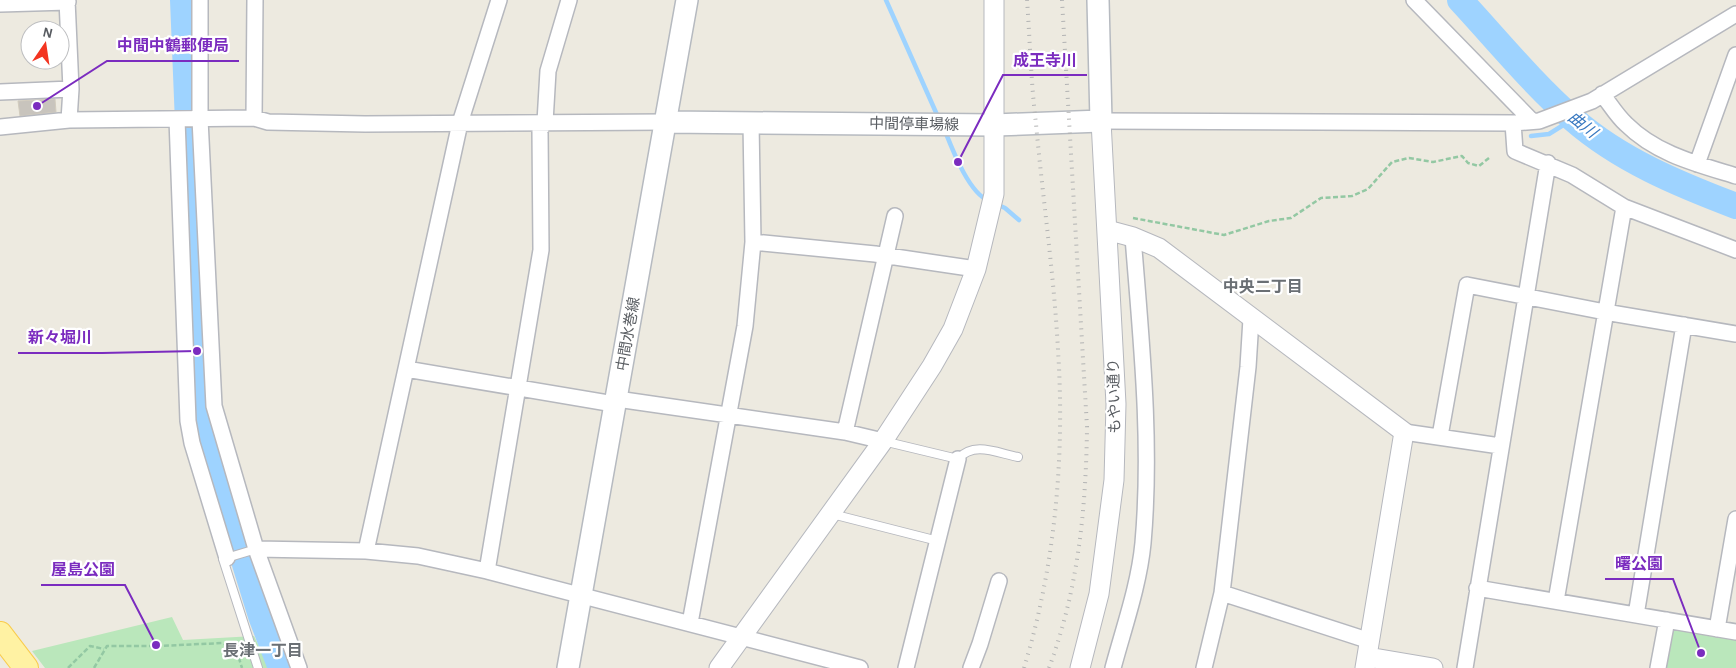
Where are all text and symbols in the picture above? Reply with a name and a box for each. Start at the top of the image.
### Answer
north arrow [20,20,70,70]
text: N [41,25,54,41]
callout: 中間中鶴郵便局 [107,30,239,61]
text: 中間中鶴郵便局 [117,37,229,54]
callout: 成王寺川 [1003,44,1087,75]
text: 成王寺川 [1013,51,1077,69]
water label: 曲川 [1565,108,1602,142]
street label: 中間停車場線 [869,115,959,133]
district label: 中央二丁目 [1223,278,1303,295]
street label: 中間水巻線 [614,296,642,372]
callout: 新々堀川 [18,322,102,353]
text: 新々堀川 [28,329,92,346]
street label: もやい通り [1105,358,1123,434]
callout: 曙公園 [1605,548,1673,579]
callout: 屋島公園 [41,554,125,585]
text: 曙公園 [1615,555,1663,572]
text: 屋島公園 [51,561,115,578]
district label: 長津一丁目 [223,642,303,659]

